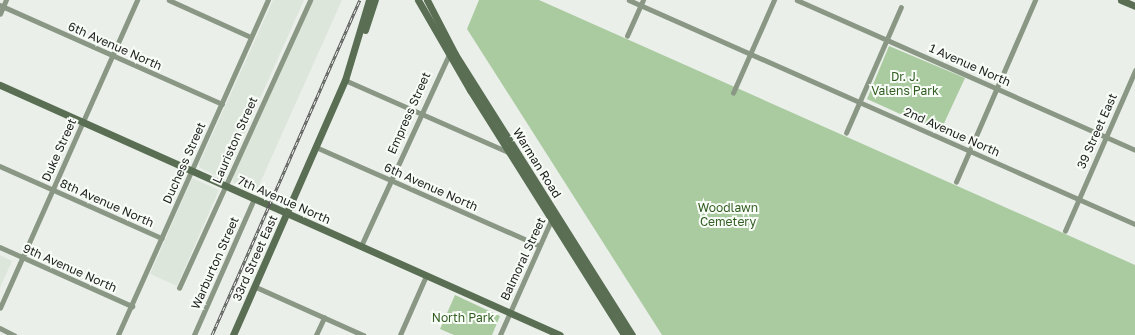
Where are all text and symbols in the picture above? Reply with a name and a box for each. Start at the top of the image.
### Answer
street label: 6th Avenue North [66,19,164,73]
street label: 1 Avenue North [927,41,1013,89]
street label: Empress Street [385,70,433,156]
park label: Dr. J. Valens Park [871,70,939,98]
street label: 39 Street East [1074,91,1120,171]
street label: Lauriston Street [209,95,261,185]
street label: 2nd Avenue North [902,104,1002,160]
street label: Duke Street [39,116,79,184]
street label: Duchess Street [160,120,208,206]
street label: Warman Road [510,125,564,201]
street label: 6th Avenue North [382,160,480,214]
street label: 7th Avenue North [235,173,333,227]
street label: 8th Avenue North [58,176,156,230]
park label: Woodlawn Cemetery [698,201,758,229]
street label: 33rd Street East [230,213,280,303]
street label: Warburton Street [188,214,242,312]
street label: Balmoral Street [497,215,549,303]
street label: 9th Avenue North [21,241,119,295]
park label: North Park [432,311,494,325]

